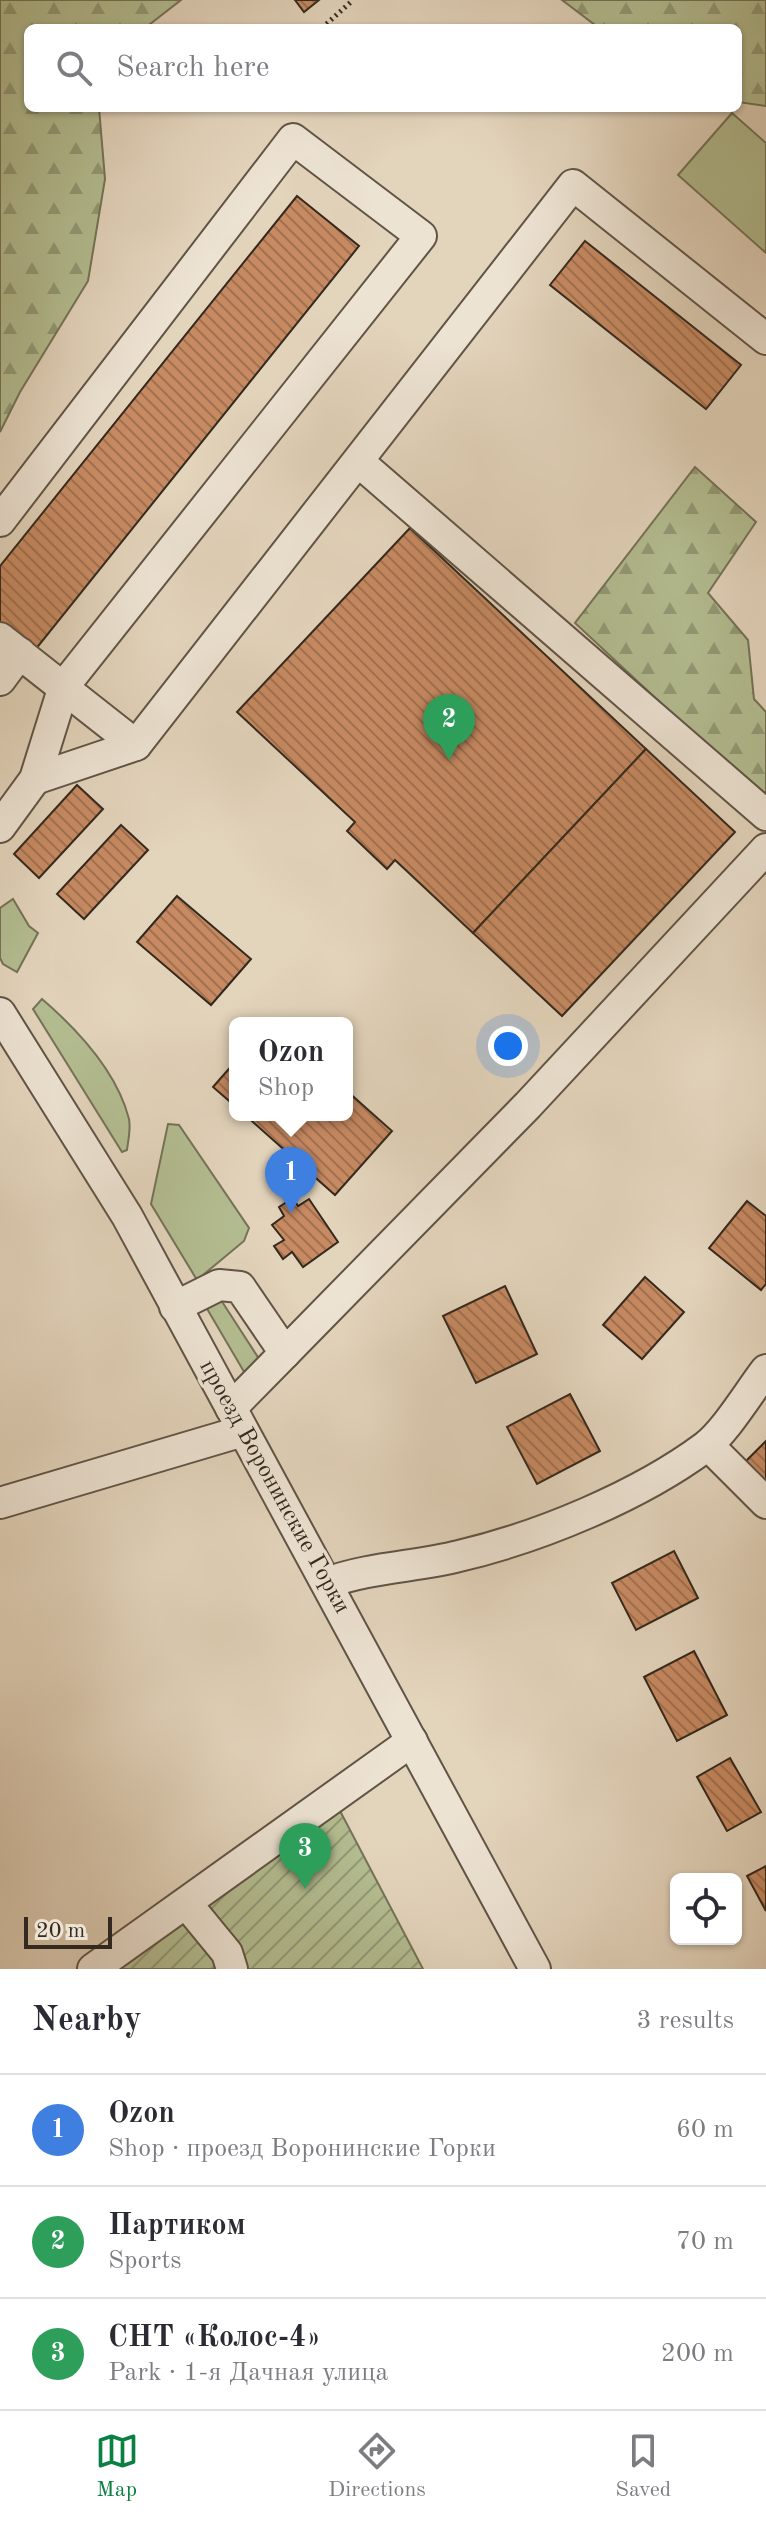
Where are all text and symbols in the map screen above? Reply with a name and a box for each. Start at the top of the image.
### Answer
search box [24,24,742,112]
icon: search [52,46,96,90]
text: Search here [116,53,270,83]
pin: 2 [423,694,475,760]
popup [229,1017,353,1121]
your location [488,1026,528,1066]
text: Ozon [258,1038,324,1068]
text: Shop [258,1075,314,1101]
pin: 1 [265,1147,317,1213]
street label: проезд Воронинские Горки [194,1356,354,1618]
pin: 3 [279,1823,331,1889]
map controls [670,1873,742,1945]
button: locate [670,1873,742,1945]
scale bar [24,1913,112,1949]
text: 20 m [36,1920,85,1942]
text: Nearby [32,2004,142,2038]
text: 3 results [636,2008,734,2034]
text: Ozon [108,2099,175,2129]
text: 1 [50,2117,66,2143]
text: 60 m [676,2117,734,2143]
text: Shop · проезд Воронинские Горки [108,2136,496,2162]
text: Партиком [108,2211,246,2241]
text: 2 [50,2229,66,2255]
text: 70 m [676,2229,734,2255]
text: Sports [108,2248,182,2274]
text: СНТ «Колос-4» [108,2323,321,2353]
text: 3 [50,2341,66,2367]
text: 200 m [661,2341,734,2367]
text: Park · 1-я Дачная улица [108,2360,388,2386]
tab: Map [95,2429,139,2504]
tab: Directions [328,2429,426,2504]
tab: Saved [615,2429,671,2504]

